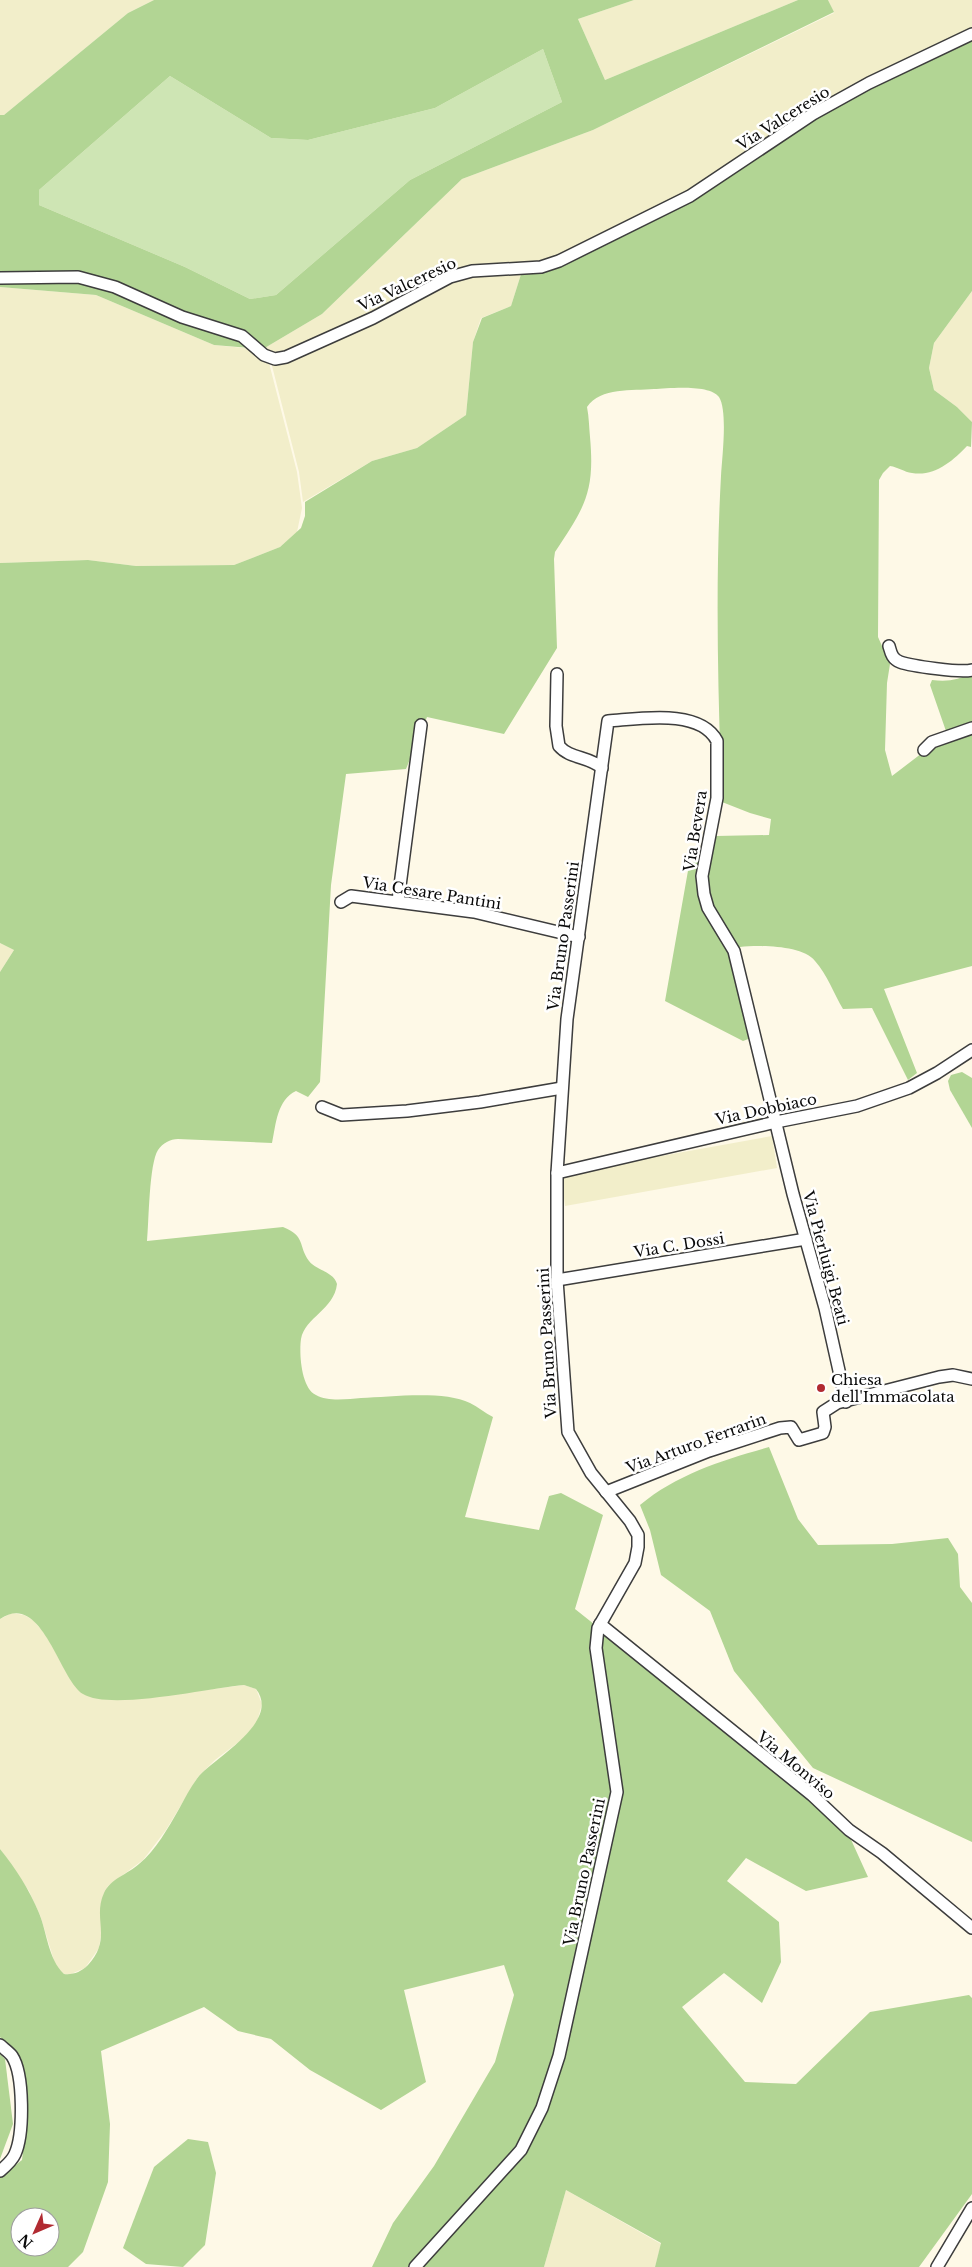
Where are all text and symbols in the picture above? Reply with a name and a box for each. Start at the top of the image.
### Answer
street label: Via Valceresio [732,82,833,155]
street label: Via Valceresio [354,253,459,315]
street label: Via Bevera [679,788,711,874]
street label: Via Bruno Passerini [543,860,583,1013]
street label: Via Cesare Pantini [360,873,503,913]
street label: Via Dobbiaco [713,1089,819,1129]
street label: Via Pierluigi Beati [799,1188,853,1327]
street label: Via C. Dossi [631,1228,726,1262]
street label: Via Bruno Passerini [534,1267,560,1420]
place label: Chiesa dell'Immacolata [831,1370,955,1406]
marker: Chiesa dell'Immacolata [815,1382,827,1394]
street label: Via Arturo Ferrarin [623,1409,769,1477]
street label: Via Monviso [752,1726,839,1803]
street label: Via Bruno Passerini [559,1796,609,1949]
north arrow [10,2207,60,2257]
text: N [15,2230,37,2252]

